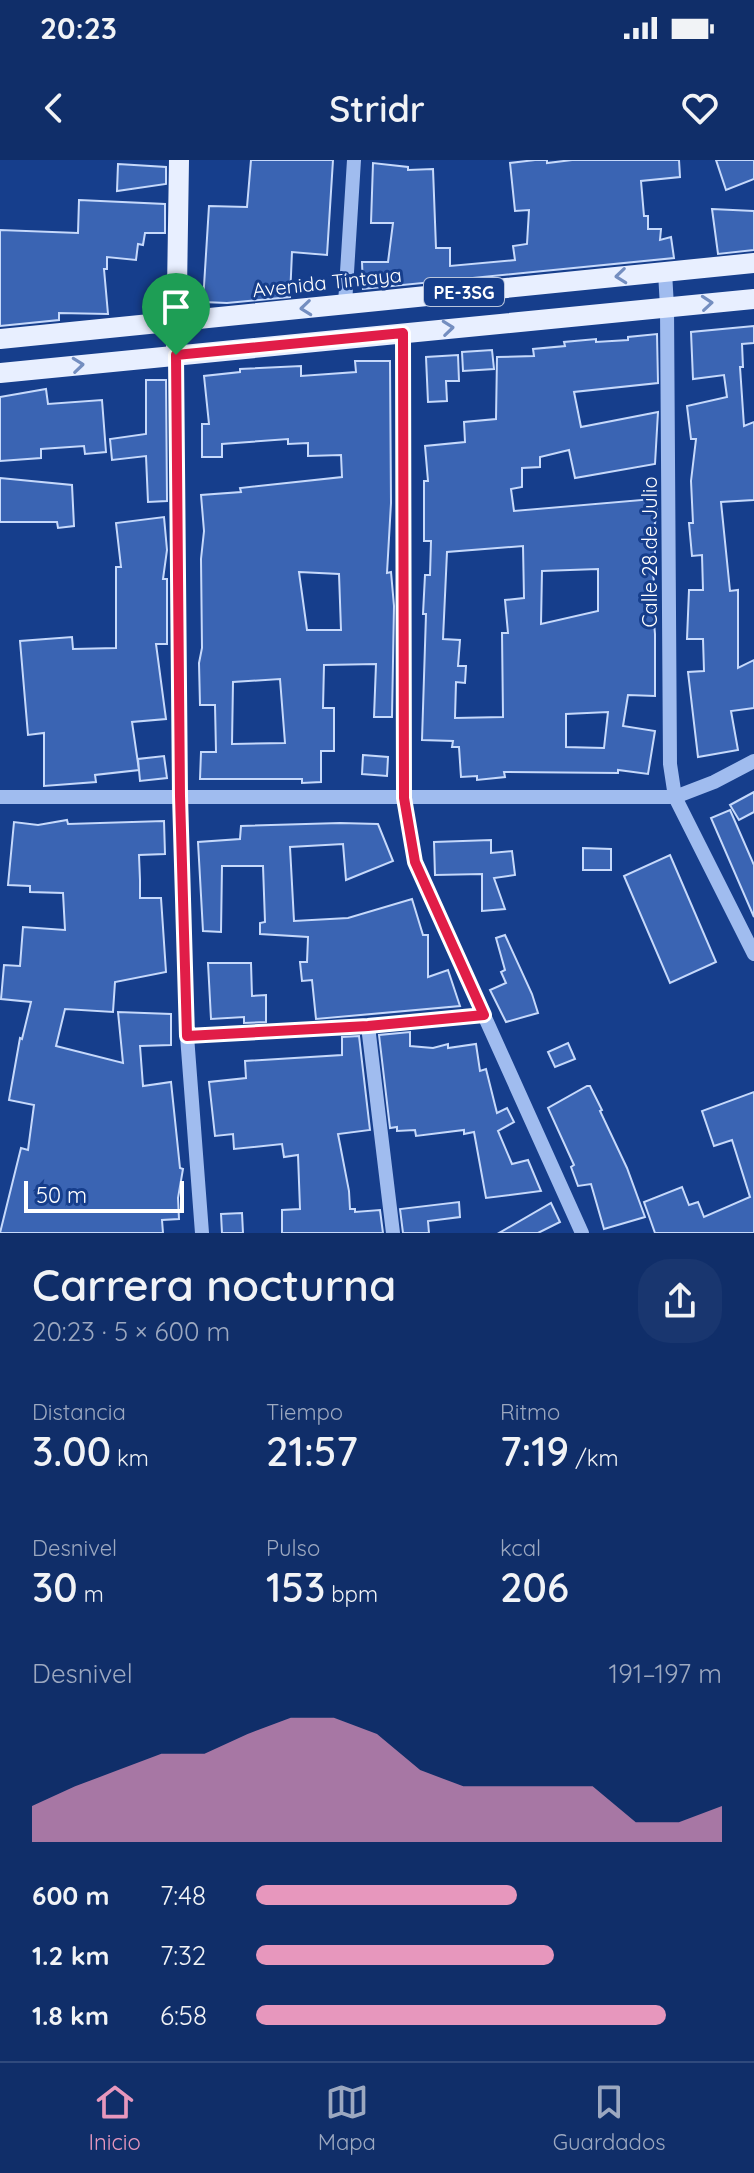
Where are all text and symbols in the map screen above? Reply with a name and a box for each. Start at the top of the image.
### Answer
text: 20:23 [40,9,117,47]
icon: back [32,86,76,130]
text: Stridr [329,86,425,131]
icon: heart [678,86,722,130]
street label: Avenida Tintaya [251,262,403,302]
one-way arrow [614,268,627,285]
pin [142,273,210,355]
road number: PE-3SG [424,278,504,306]
icon: arrive [154,285,198,329]
one-way arrow [701,295,714,312]
one-way arrow [299,299,312,316]
one-way arrow [442,320,455,337]
one-way arrow [72,356,85,373]
street label: Calle 28 de Julio [637,477,662,627]
scale bar [24,1177,184,1213]
text: 50 m [36,1181,87,1209]
text: Carrera nocturna [32,1257,396,1312]
button: share [638,1259,722,1343]
text: 20:23 · 5 × 600 m [32,1315,230,1348]
text: Distancia [32,1398,126,1426]
text: Tiempo [266,1398,343,1426]
text: Ritmo [500,1398,560,1426]
text: 3.00 [32,1426,111,1476]
text: 21:57 [266,1426,358,1476]
text: 7:19 [500,1426,569,1476]
text: km [111,1444,149,1472]
text: /km [569,1444,619,1472]
text: Desnivel [32,1534,117,1562]
text: Pulso [266,1534,320,1562]
text: kcal [500,1534,541,1562]
text: 30 [32,1562,78,1612]
text: 153 [266,1562,325,1612]
text: 206 [500,1562,569,1612]
text: m [78,1580,104,1608]
text: bpm [325,1580,378,1608]
text: Desnivel [32,1657,133,1690]
text: 191–197 m [609,1657,722,1690]
text: 600 m [32,1879,110,1912]
text: 7:48 [160,1879,206,1912]
text: 1.2 km [32,1939,109,1972]
text: 7:32 [160,1939,206,1972]
text: 1.8 km [32,1999,109,2032]
text: 6:58 [160,1999,207,2032]
tab: Inicio [88,2080,141,2156]
tab: Mapa [318,2080,376,2156]
tab: Guardados [553,2080,666,2156]

